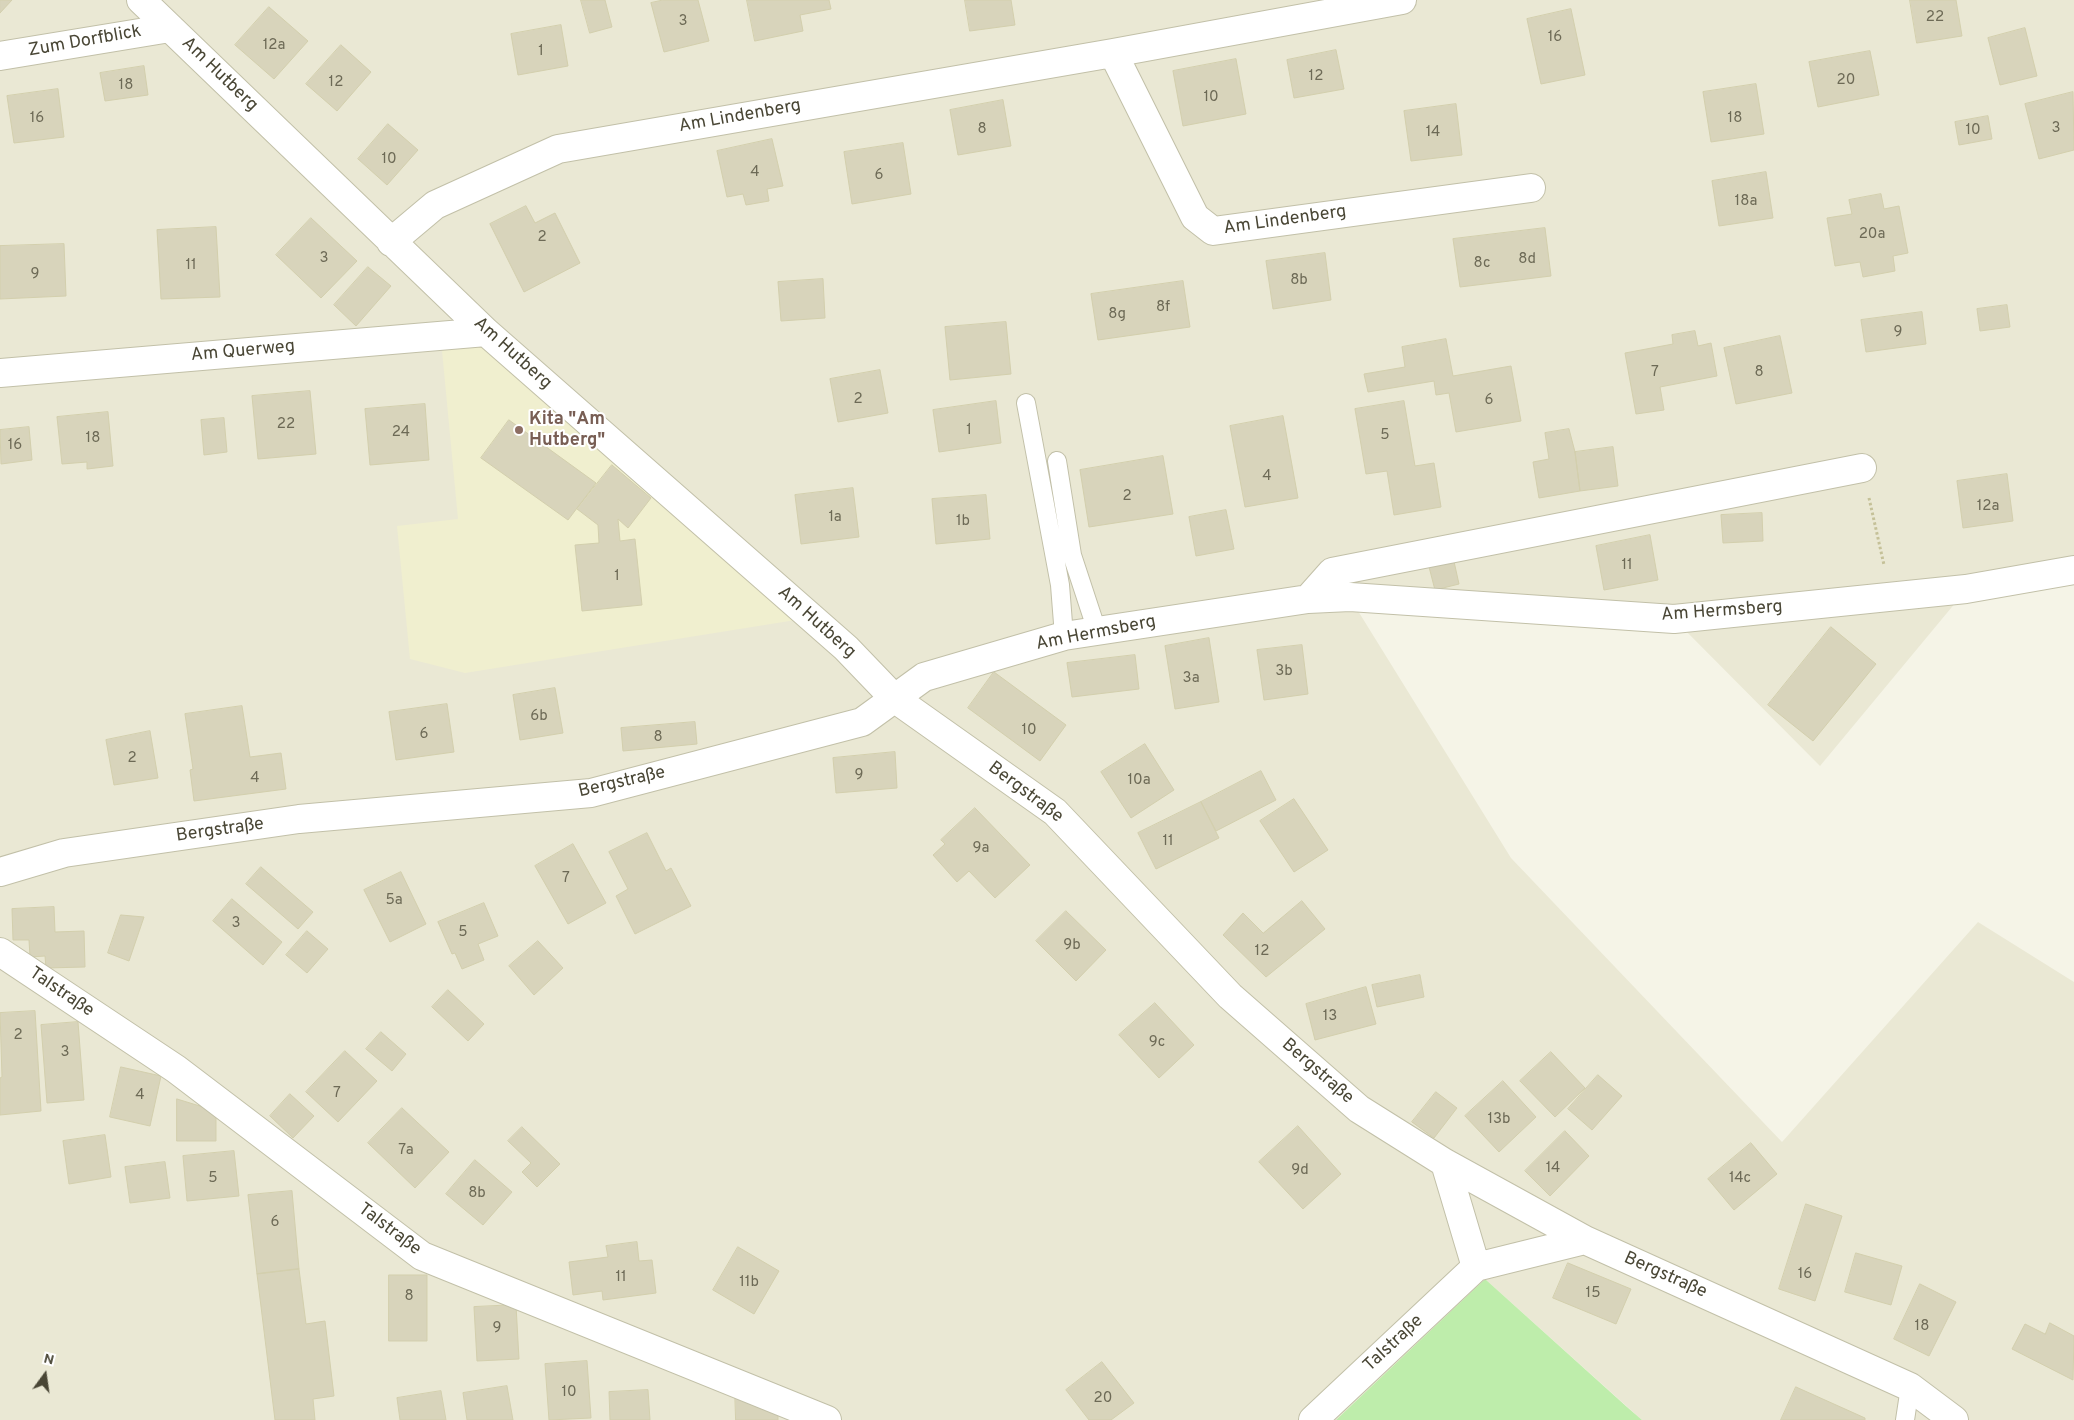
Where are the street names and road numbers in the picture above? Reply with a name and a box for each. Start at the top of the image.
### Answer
street label: Zum Dorfblick [27,21,143,63]
street label: Am Hutberg [176,33,262,117]
street label: Am Lindenberg [677,96,803,138]
street label: Am Lindenberg [1222,202,1348,240]
street label: Am Hutberg [468,313,556,395]
street label: Am Querweg [190,337,296,367]
street label: Am Hutberg [772,582,860,664]
street label: Am Hermsberg [1661,597,1783,627]
street label: Am Hermsberg [1034,612,1158,656]
street label: Bergstraße [983,758,1067,828]
street label: Bergstraße [576,763,668,803]
street label: Bergstraße [175,814,265,848]
street label: Talstraße [24,963,98,1023]
street label: Bergstraße [1276,1035,1358,1109]
street label: Talstraße [353,1199,425,1261]
street label: Bergstraße [1620,1248,1710,1304]
street label: Talstraße [1360,1311,1428,1377]

